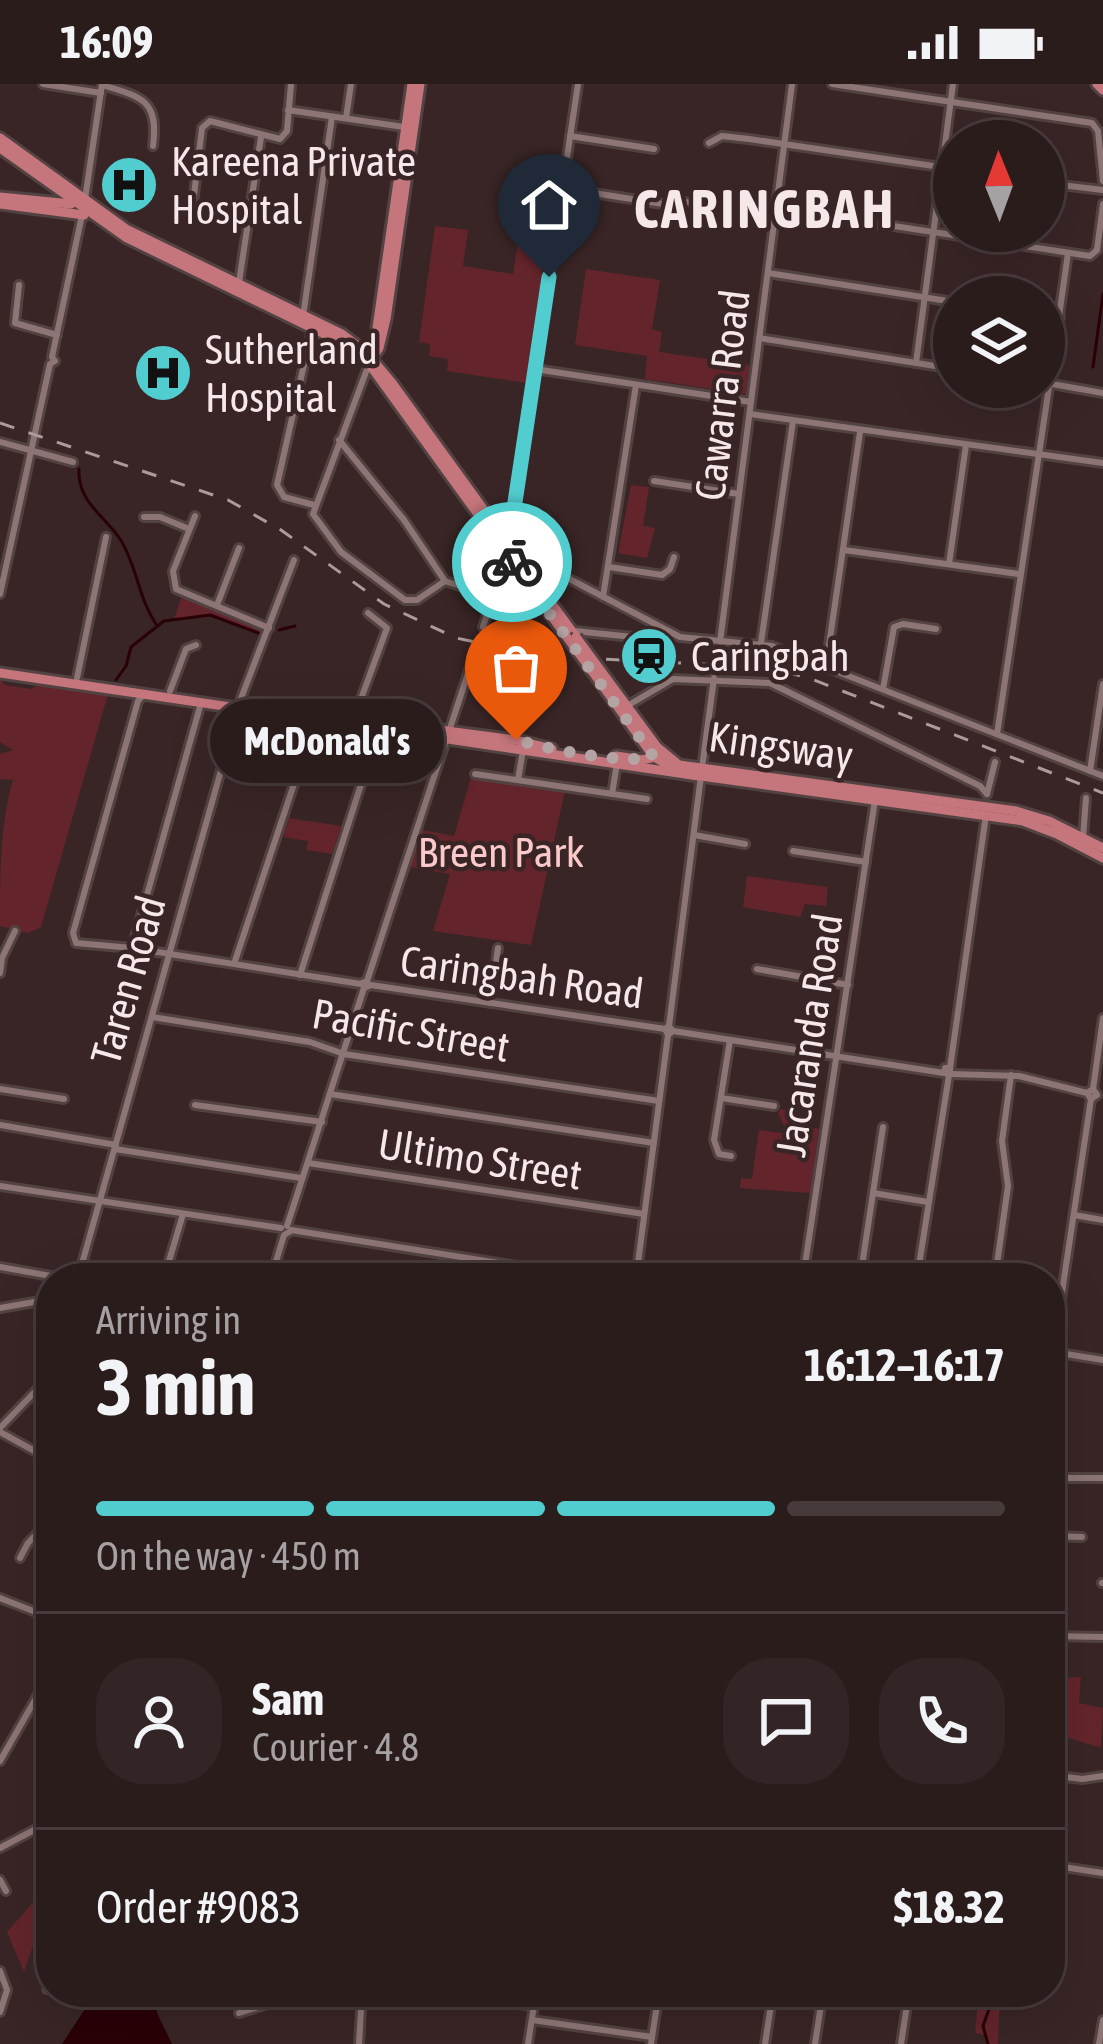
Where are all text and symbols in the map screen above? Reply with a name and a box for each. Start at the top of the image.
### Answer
text: 16:09 [60,16,154,68]
north arrow [933,120,1065,252]
map controls [933,120,1065,408]
place label: Kareena Private Hospital [171,137,416,233]
hospital icon: Kareena Private Hospital [98,154,160,216]
pin [498,154,600,277]
icon: home [516,172,582,238]
district label: CARINGBAH [634,178,896,239]
button: layers [933,276,1065,408]
street label: Cawarra Road [685,287,759,503]
place label: Sutherland Hospital [205,325,378,421]
hospital icon: Sutherland Hospital [132,342,194,404]
courier [452,502,572,622]
icon: bike [479,529,545,595]
pin [465,617,567,740]
station icon: Caringbah [618,625,680,687]
place label: Caringbah [691,632,850,680]
icon: bag [483,635,549,701]
callout: McDonald's [210,698,444,782]
street label: Kingsway [706,712,856,780]
text: McDonald's [244,719,410,763]
park label: Breen Park [418,828,584,876]
street label: Taren Road [81,890,175,1070]
street label: Jacaranda Road [766,910,852,1160]
street label: Caringbah Road [398,936,646,1018]
street label: Pacific Street [309,989,513,1071]
street label: Ultimo Street [375,1119,585,1199]
text: Arriving in [96,1298,241,1342]
text: 16:12–16:17 [804,1339,1005,1391]
text: 3 min [96,1342,255,1432]
text: On the way · 450 m [96,1534,361,1578]
button: person [96,1658,222,1784]
button: chat [723,1658,849,1784]
button: phone [879,1658,1005,1784]
text: Sam [252,1673,324,1725]
text: Courier · 4.8 [252,1725,419,1769]
text: Order #9083 [96,1881,301,1933]
text: $18.32 [893,1881,1005,1933]

